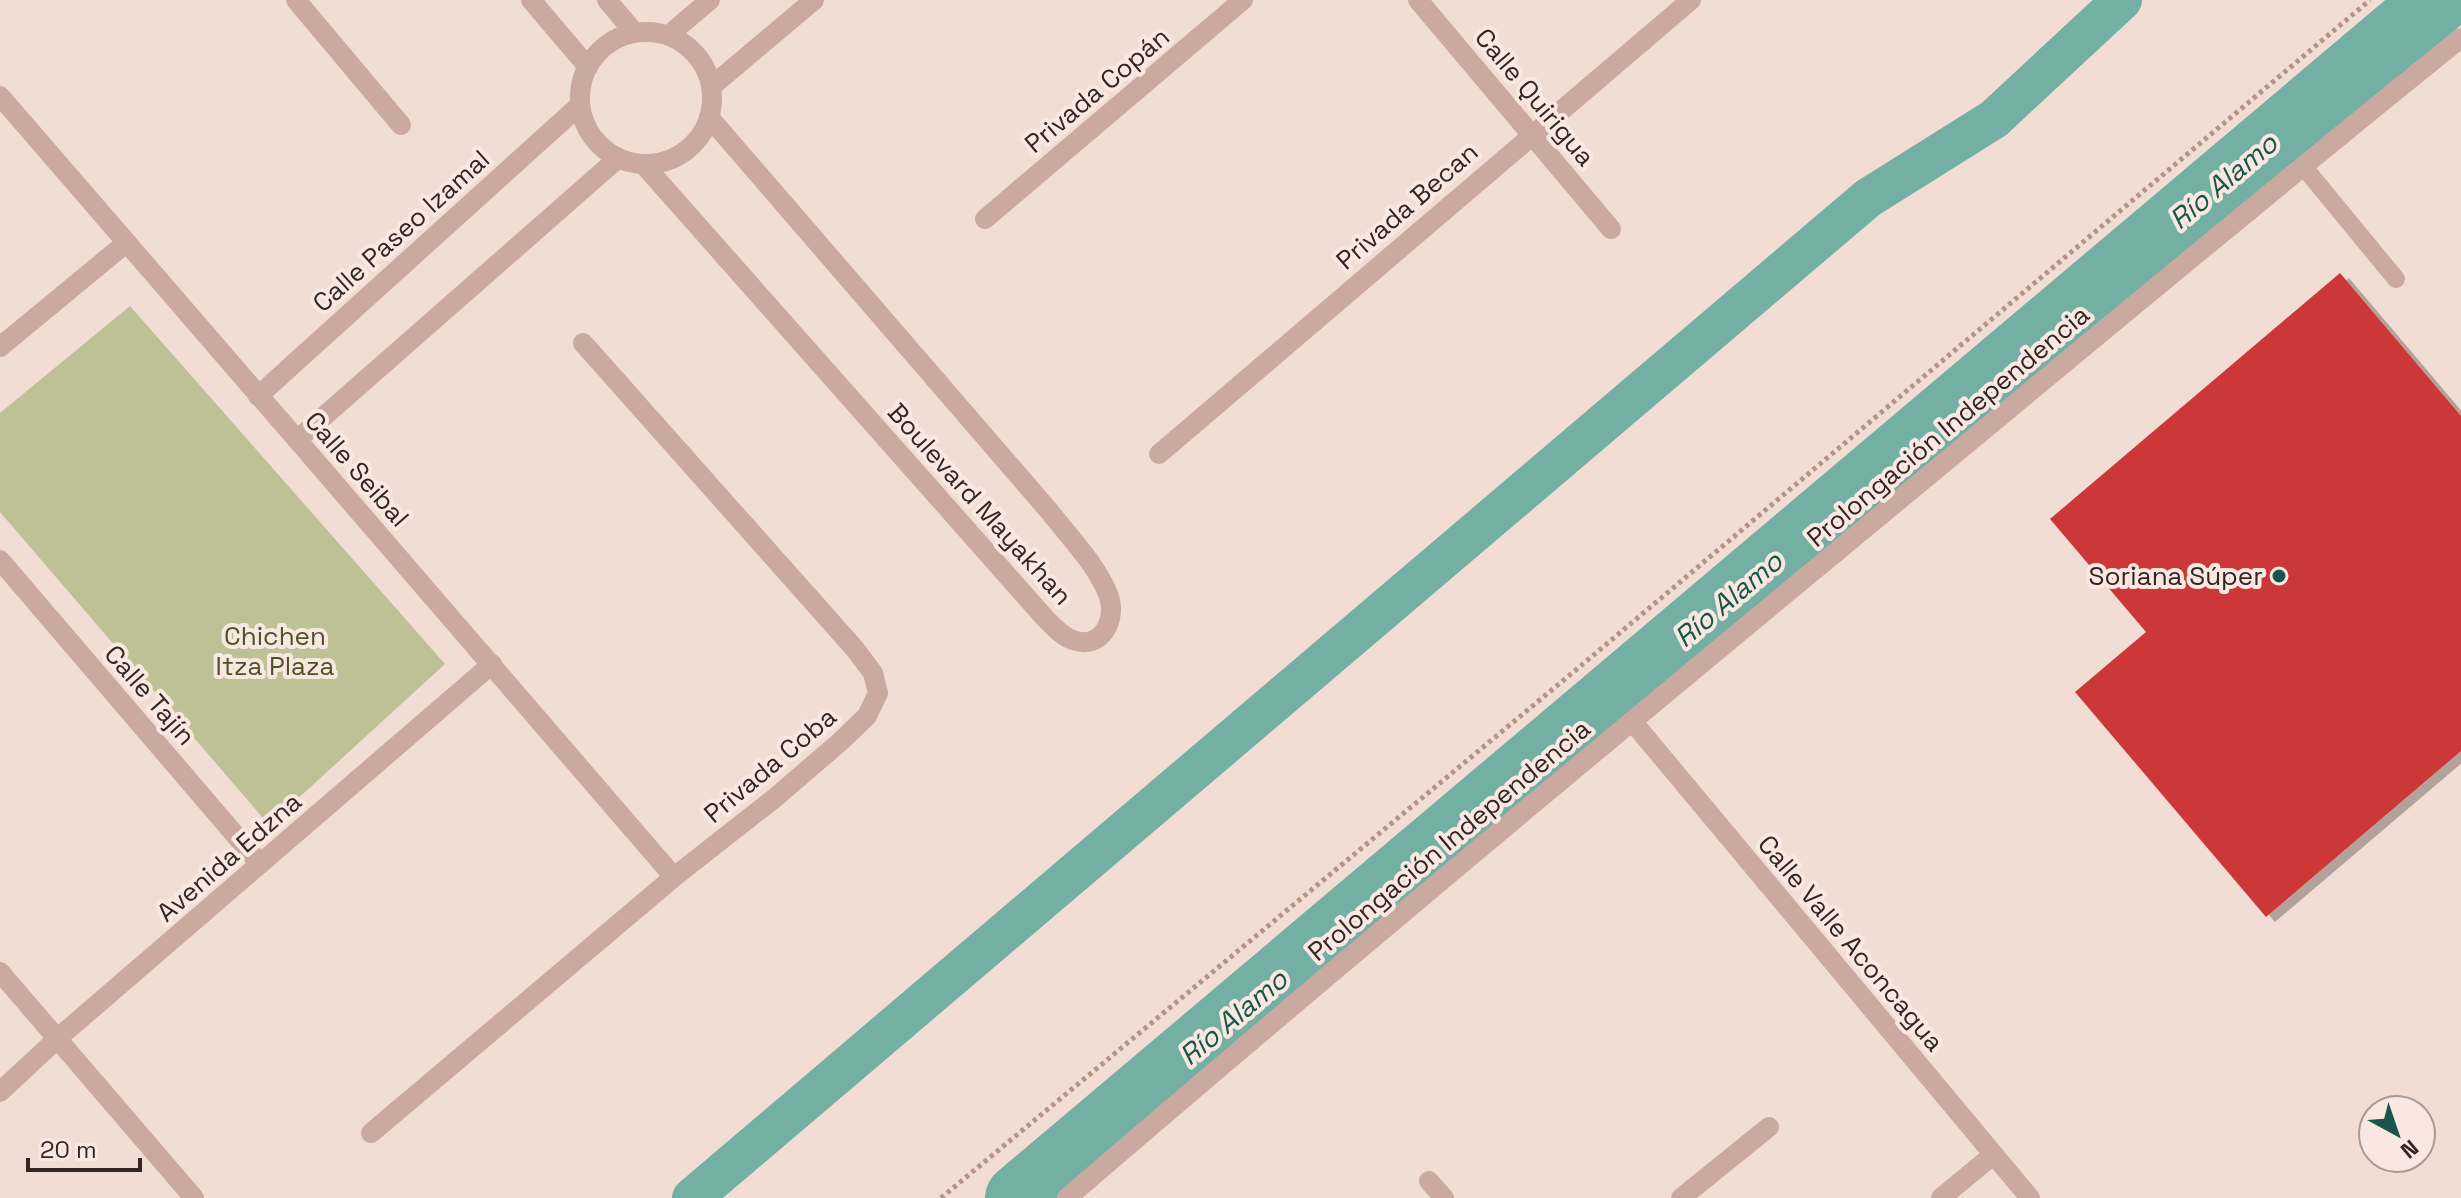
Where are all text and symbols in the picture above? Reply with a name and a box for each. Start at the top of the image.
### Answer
street label: Privada Copán [1018,20,1176,160]
street label: Calle Quirigua [1467,21,1603,173]
water label: Río Alamo [2161,125,2285,237]
street label: Privada Becan [1329,135,1485,277]
street label: Calle Paseo Izamal [305,142,497,320]
street label: Prolongación Independencia [1800,298,2096,554]
street label: Boulevard Mayakhan [880,396,1080,612]
street label: Calle Seibal [298,404,416,534]
water label: Río Alamo [1666,543,1790,655]
place label: Soriana Súper [2089,559,2263,593]
marker: Soriana Súper [2270,567,2288,585]
park label: Chichen Itza Plaza [216,619,334,683]
street label: Calle Tajín [97,638,203,752]
street label: Privada Coba [697,700,843,830]
street label: Prolongación Independencia [1301,712,1597,968]
street label: Avenida Edzna [149,785,309,929]
street label: Calle Valle Aconcagua [1750,828,1952,1058]
water label: Río Alamo [1171,961,1295,1073]
north arrow [2357,1094,2437,1174]
scale bar [28,1122,140,1172]
text: 20 m [40,1134,97,1165]
text: N [2395,1134,2425,1165]

